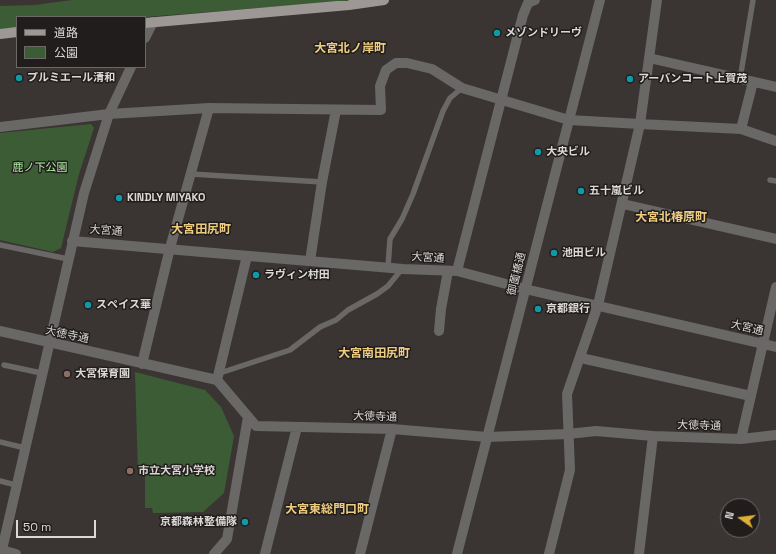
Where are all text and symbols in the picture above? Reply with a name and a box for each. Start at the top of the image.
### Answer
legend [16,16,146,68]
text: 道路 [54,25,78,41]
place label: メゾンドリーヴ [505,26,582,40]
marker: メゾンドリーヴ [492,28,502,38]
district label: 大宮北ノ岸町 [314,42,386,56]
text: 公園 [54,45,78,61]
place label: プルミエール清和 [27,71,115,85]
place label: アーバンコート上賀茂 [638,72,747,86]
marker: プルミエール清和 [14,73,24,83]
marker: アーバンコート上賀茂 [625,74,635,84]
place label: 大央ビル [546,145,590,159]
marker: 大央ビル [533,147,543,157]
park label: 鹿ノ下公園 [13,161,67,175]
place label: 五十嵐ビル [589,184,644,198]
marker: 五十嵐ビル [576,186,586,196]
place label: KINDLY MIYAKO [127,191,205,205]
marker: KINDLY MIYAKO [114,193,124,203]
district label: 大宮北椿原町 [635,211,707,225]
street label: 大宮通 [89,223,123,239]
district label: 大宮田尻町 [171,223,231,237]
place label: 池田ビル [562,246,606,260]
marker: 池田ビル [549,248,559,258]
street label: 大宮通 [411,251,445,265]
street label: 御薗橋通 [505,251,529,297]
place label: ラヴィン村田 [264,268,330,282]
marker: ラヴィン村田 [251,270,261,280]
place label: スペイス華 [96,298,151,312]
marker: スペイス華 [83,300,93,310]
place label: 京都銀行 [546,302,590,316]
marker: 京都銀行 [533,304,543,314]
street label: 大宮通 [729,318,765,338]
street label: 大徳寺通 [44,324,90,346]
district label: 大宮南田尻町 [338,347,410,361]
place label: 大宮保育園 [75,367,130,381]
marker: 大宮保育園 [62,369,72,379]
street label: 大徳寺通 [353,410,397,424]
street label: 大徳寺通 [677,419,721,433]
place label: 市立大宮小学校 [138,464,215,478]
marker: 市立大宮小学校 [125,466,135,476]
north arrow [720,498,760,538]
district label: 大宮東総門口町 [285,503,369,517]
text: N [722,510,737,521]
scale bar [18,512,98,538]
place label: 京都森林整備隊 [160,515,237,529]
marker: 京都森林整備隊 [240,517,250,527]
text: 50 m [23,519,51,535]

